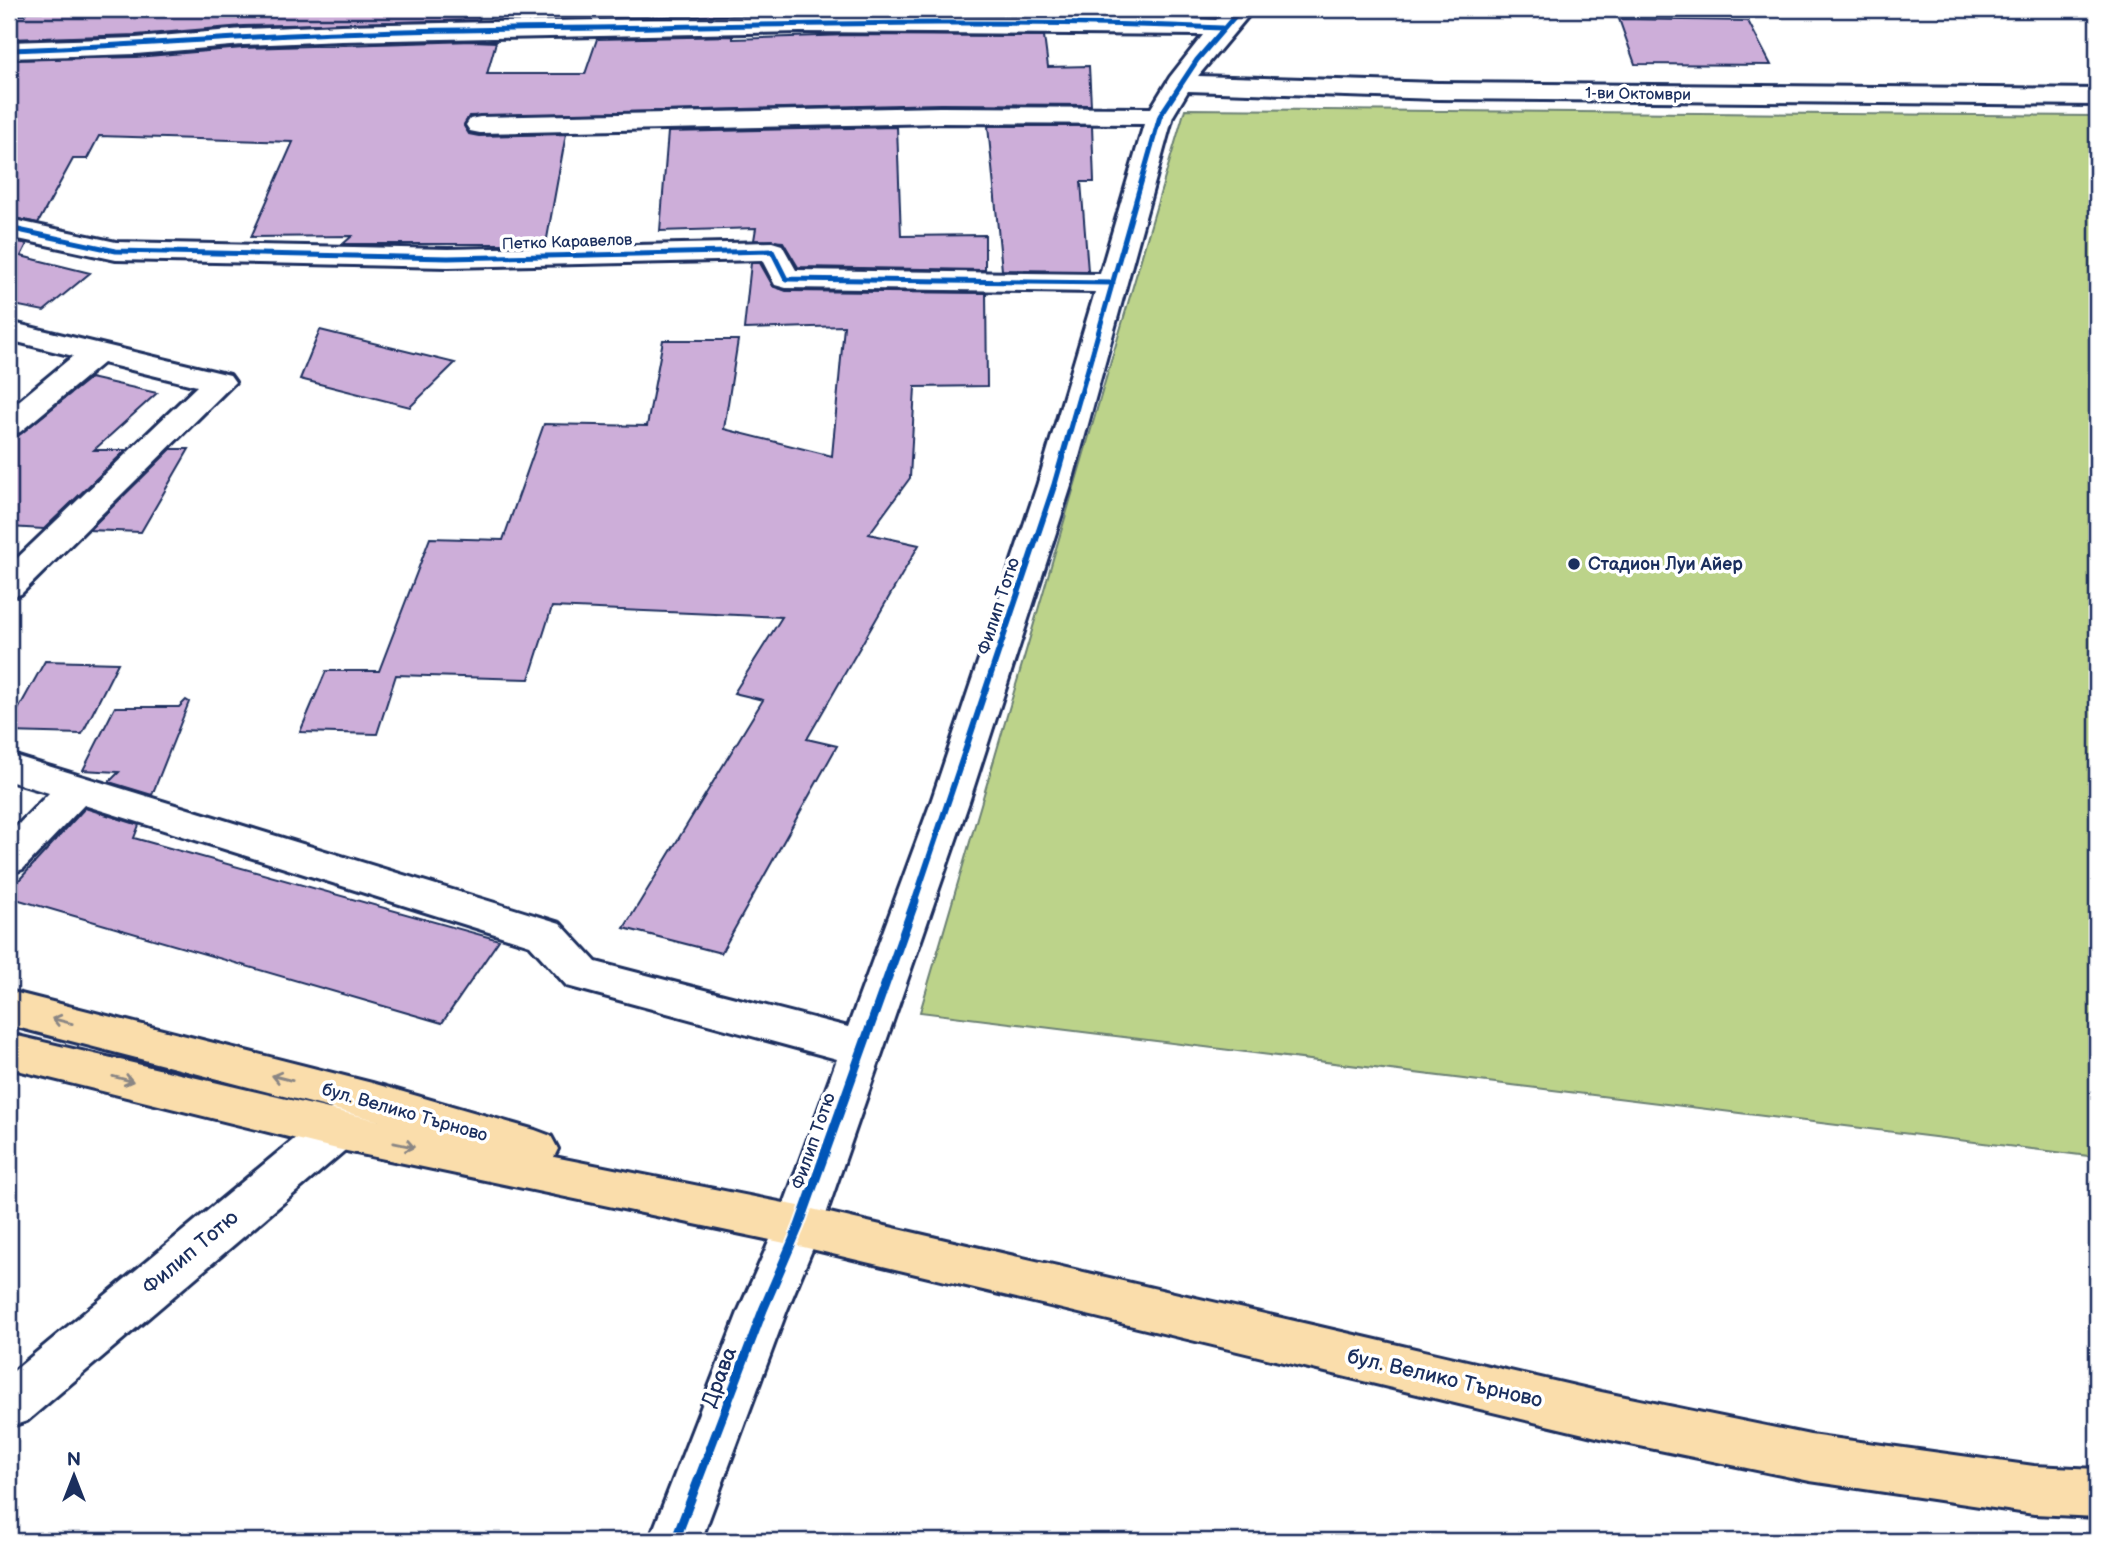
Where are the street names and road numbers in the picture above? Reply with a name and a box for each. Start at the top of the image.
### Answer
street label: 1-ви Октомври [1585,84,1691,105]
street label: Петко Каравелов [501,231,633,254]
street label: Филип Тотю [973,555,1024,657]
street label: бул. Велико Търново [320,1079,490,1146]
street label: Филип Тотю [787,1090,840,1192]
street label: Филип Тотю [137,1205,244,1300]
street label: Драва [697,1343,743,1411]
street label: бул. Велико Търново [1345,1344,1545,1413]

